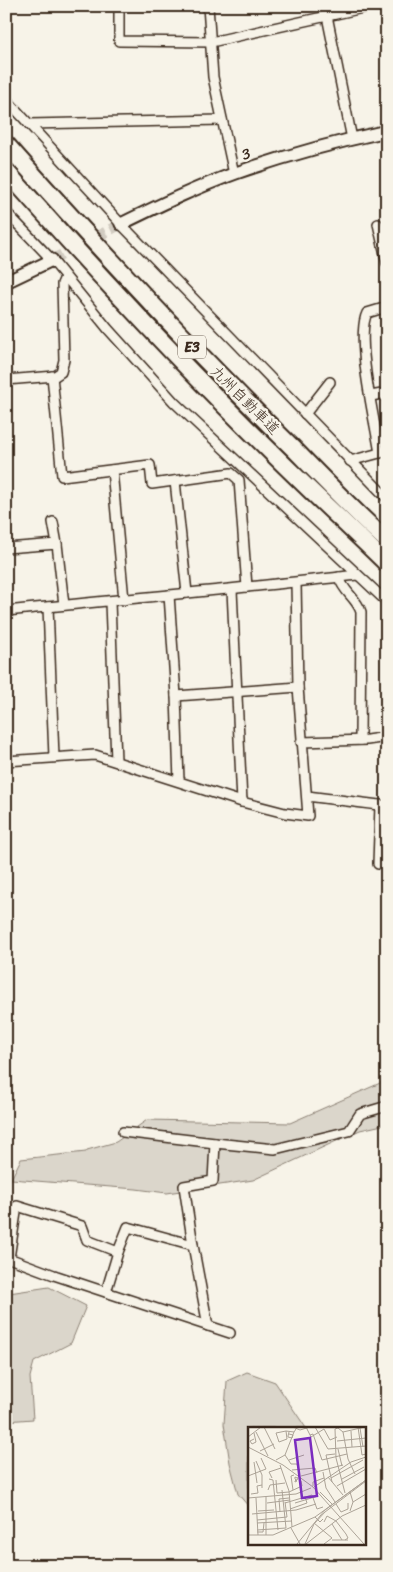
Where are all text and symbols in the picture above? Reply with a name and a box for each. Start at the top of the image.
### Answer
street label: 3 [238,140,254,168]
road number: E3 [178,336,206,358]
street label: 九州自動車道 [204,359,286,441]
inset map [248,1427,366,1544]

